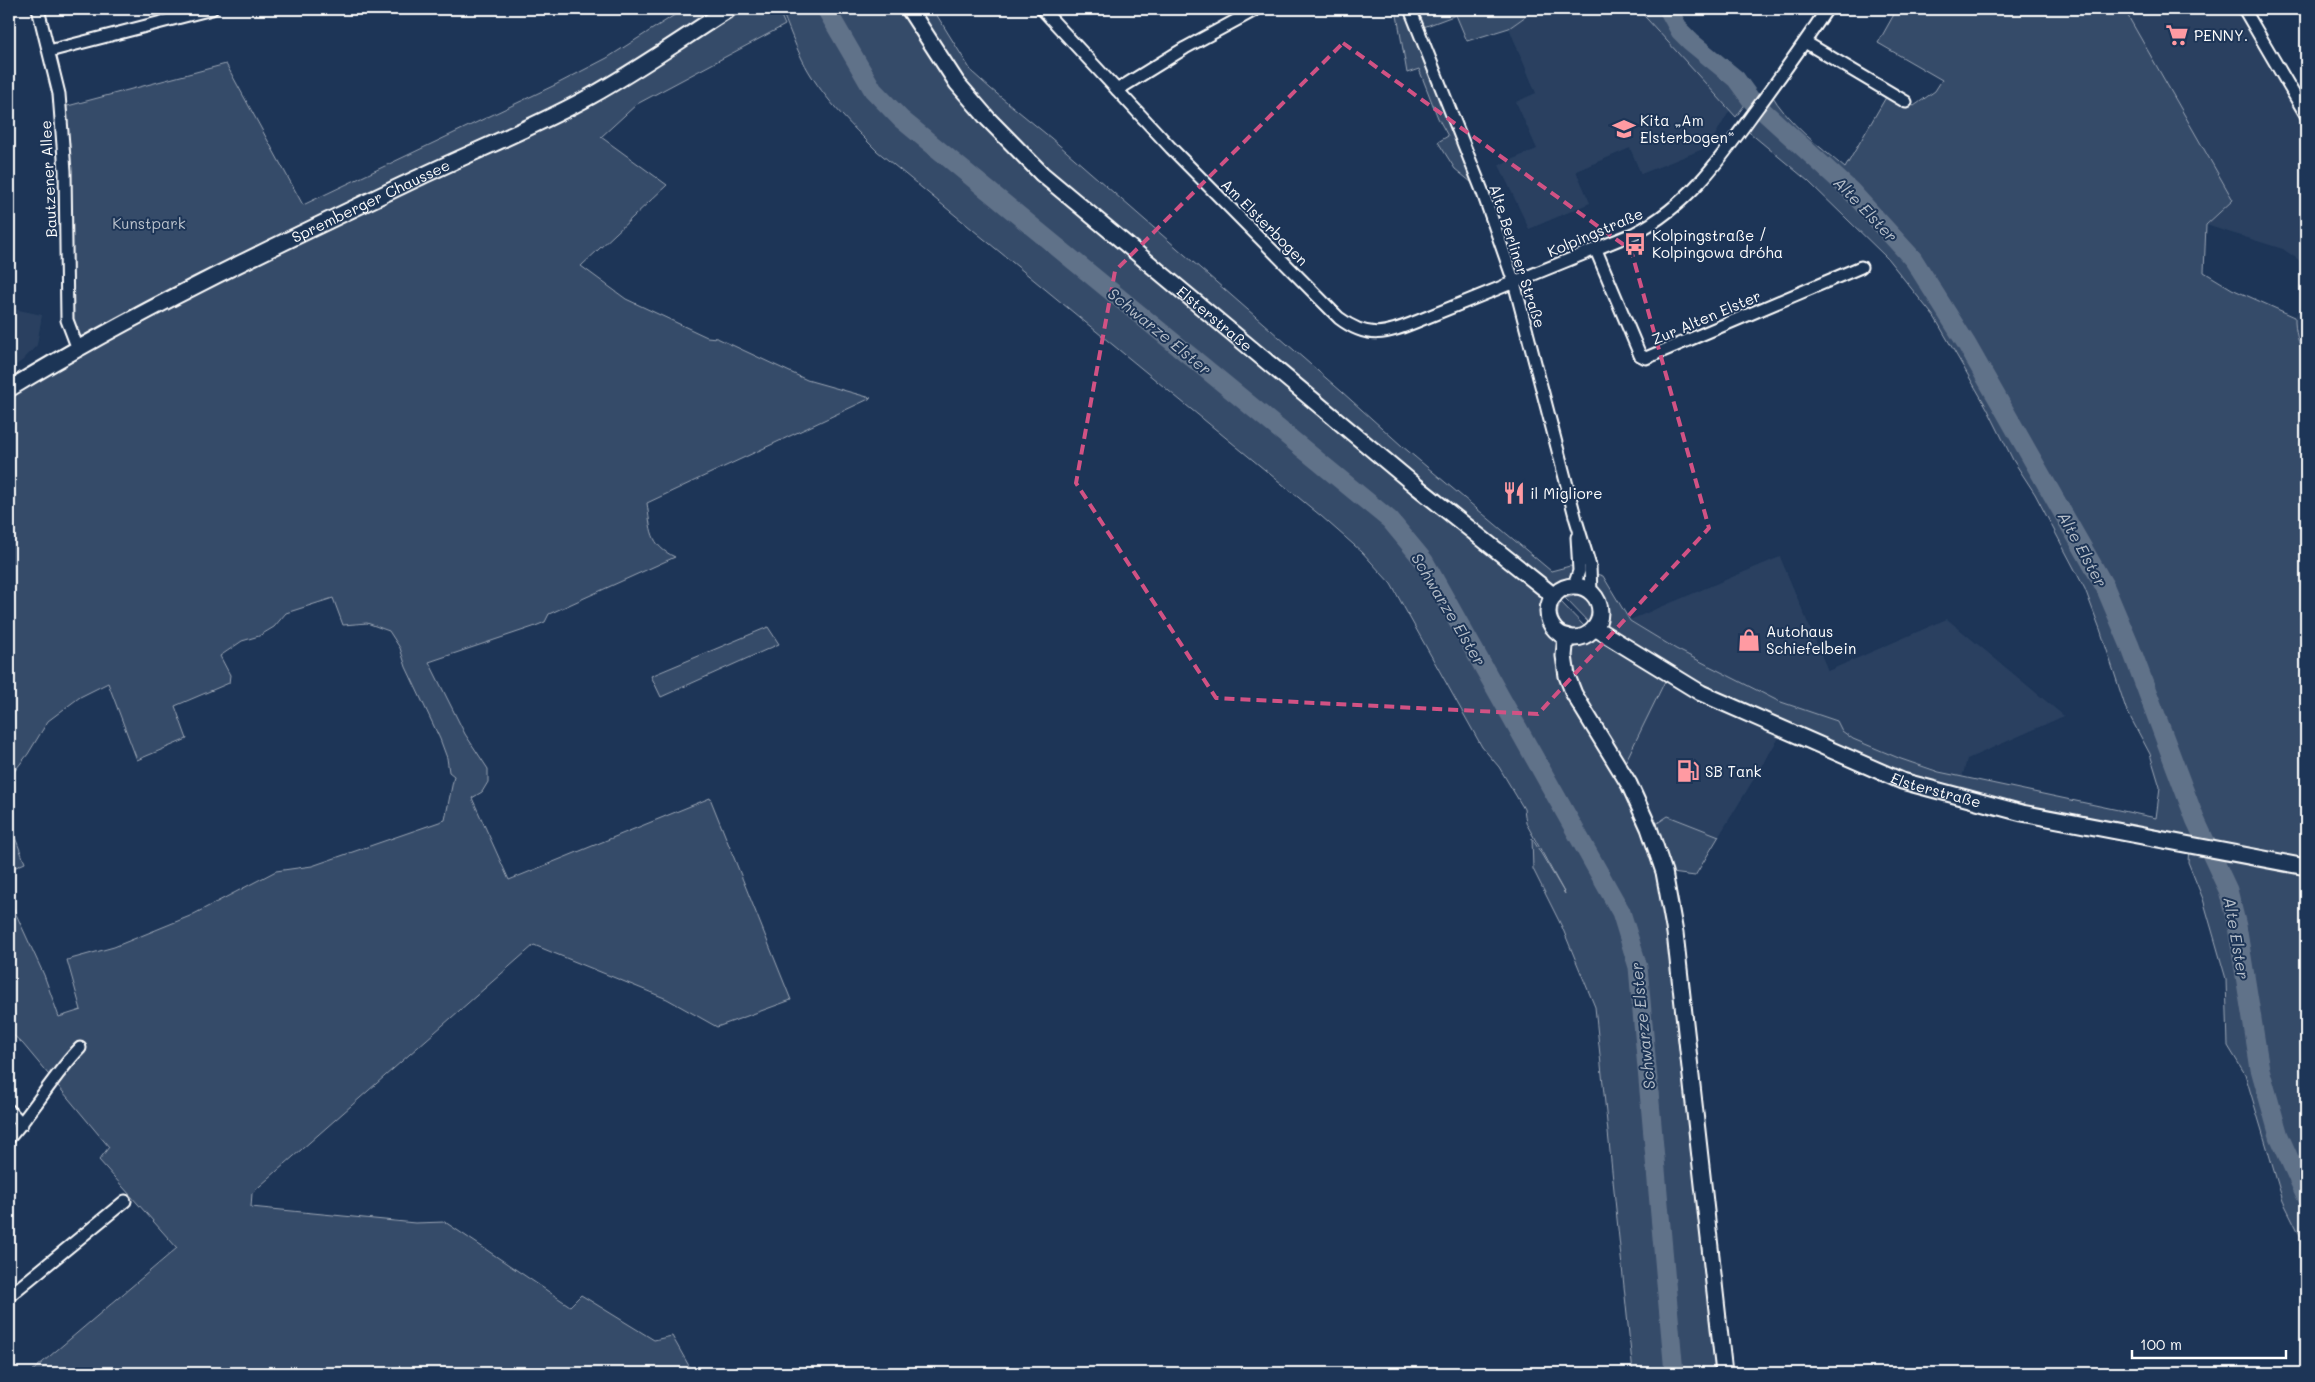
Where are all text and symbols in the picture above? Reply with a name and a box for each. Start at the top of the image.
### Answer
supermarket icon: PENNY. [2164,22,2190,48]
place label: PENNY. [2194,25,2248,45]
place label: Kita „Am Elsterbogen“ [1640,110,1735,147]
school or university icon: Kita „Am Elsterbogen“ [1611,116,1637,142]
street label: Bautzener Allee [35,120,61,238]
street label: Spremberger Chaussee [288,154,453,247]
water label: Alte Elster [1830,172,1902,246]
street label: Am Elsterbogen [1217,174,1313,270]
street label: Alte Berliner Straße [1485,182,1551,330]
street label: Kolpingstraße [1544,203,1646,261]
park label: Kunstpark [112,213,186,233]
place label: Kolpingstraße / Kolpingowa dróha [1652,225,1783,262]
bus stop icon: Kolpingstraße / Kolpingowa dróha [1622,231,1648,257]
street label: Elsterstraße [1173,281,1257,356]
water label: Schwarze Elster [1104,283,1216,379]
street label: Zur Alten Elster [1648,285,1764,349]
restaurant icon: il Migliore [1501,480,1527,506]
place label: il Migliore [1530,483,1602,503]
water label: Alte Elster [2054,508,2112,590]
water label: Schwarze Elster [1407,549,1491,669]
place label: Autohaus Schiefelbein [1766,621,1856,658]
shop icon: Autohaus Schiefelbein [1736,627,1762,653]
fuel station icon: SB Tank [1675,758,1701,784]
place label: SB Tank [1705,761,1762,781]
street label: Elsterstraße [1888,767,1983,812]
water label: Alte Elster [2219,895,2255,981]
water label: Schwarze Elster [1625,961,1659,1091]
scale bar [2132,1327,2286,1359]
text: 100 m [2140,1334,2182,1354]

